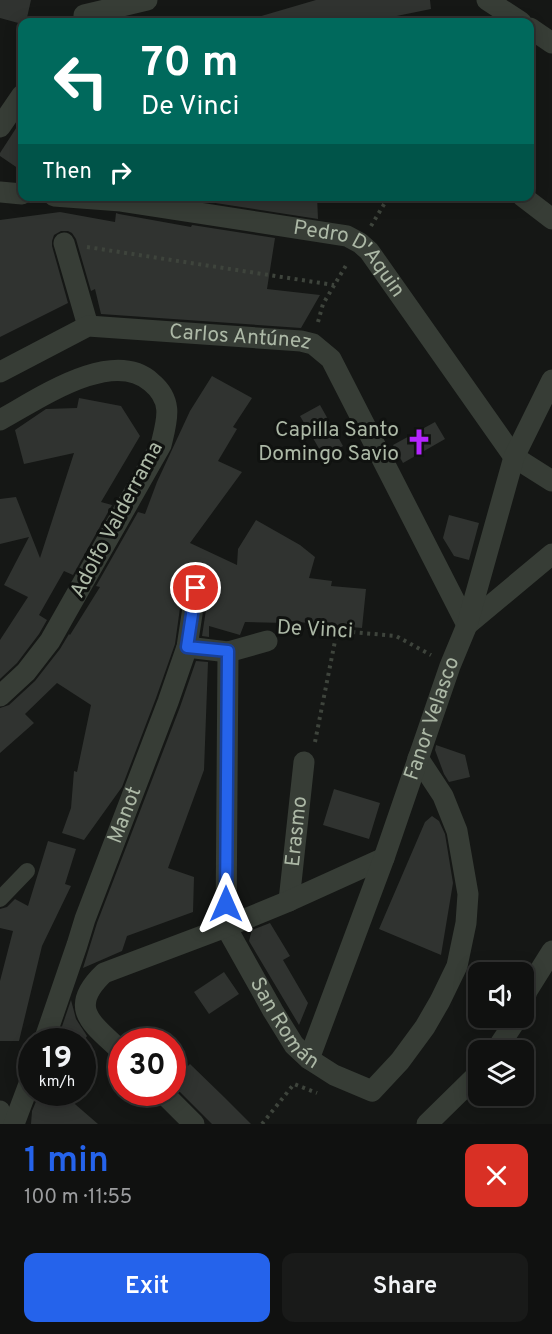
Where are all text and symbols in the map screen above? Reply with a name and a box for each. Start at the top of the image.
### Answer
text: 70 m [141,38,239,91]
icon: left [42,42,120,120]
text: De Vinci [141,90,239,124]
icon: right [104,156,137,189]
text: Then [42,159,92,186]
street label: Pedro D'Aquin [291,214,411,303]
street label: Carlos Antúnez [168,318,315,357]
place label: Capilla Santo Domingo Savio [258,417,399,468]
church icon: Capilla Santo Domingo Savio [404,427,434,457]
street label: Adolfo Valderrama [64,437,170,603]
pin [170,562,221,613]
icon: arrive [179,571,212,604]
street label: De Vinci [276,615,354,645]
street label: Fanor Velasco [398,653,466,784]
street label: Manot [102,783,148,848]
street label: Erasmo [279,795,314,868]
position arrow [194,872,258,936]
map controls [468,962,534,1106]
button: sound [468,962,534,1028]
street label: San Román [243,973,324,1075]
speed limit sign: 30 [108,1028,186,1106]
button: layers [468,1040,534,1106]
text: 19 [42,1041,72,1078]
text: km/h [39,1073,75,1092]
text: 1 min [24,1139,109,1185]
button: close [465,1144,528,1207]
text: 100 m · 11:55 [24,1185,132,1211]
button: Exit [24,1253,270,1322]
button: Share [282,1253,528,1322]

